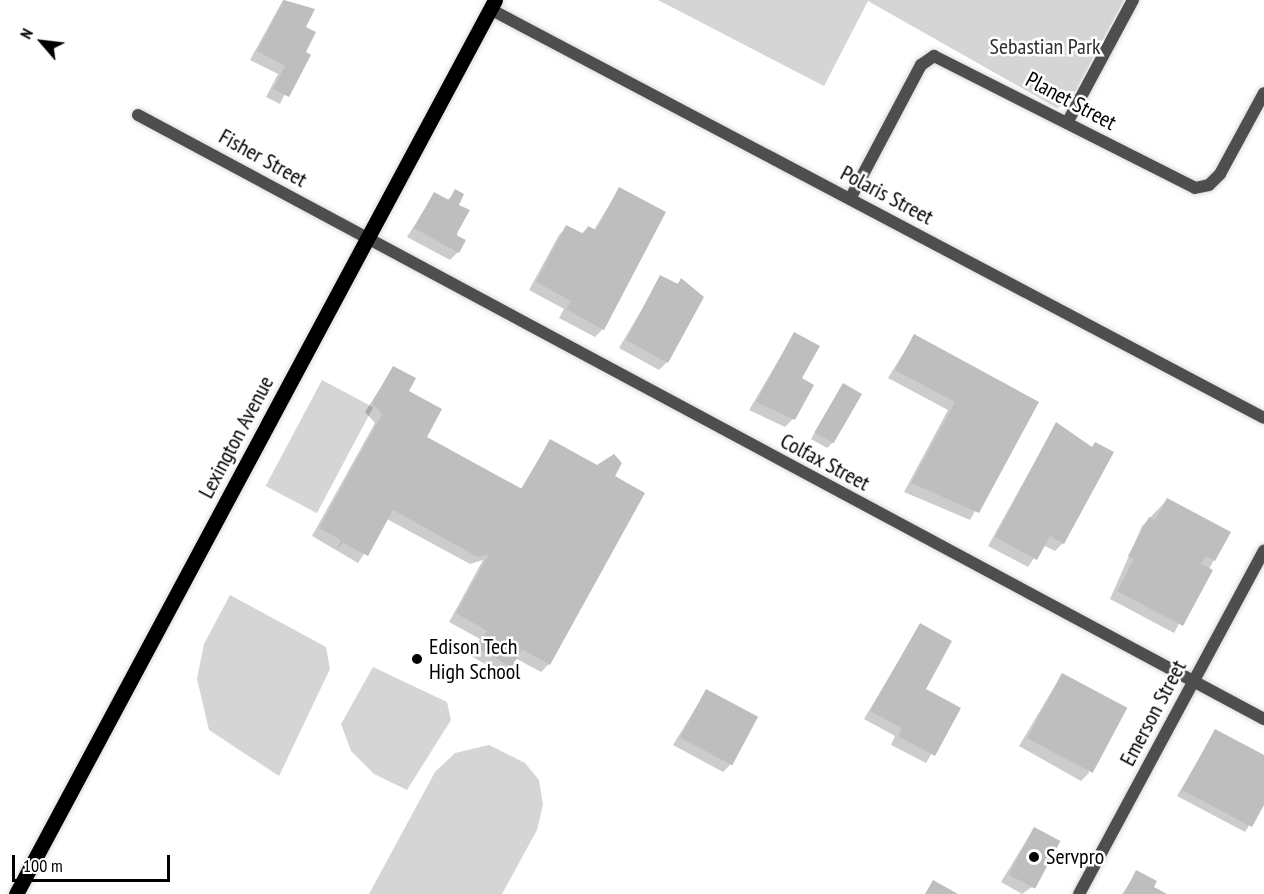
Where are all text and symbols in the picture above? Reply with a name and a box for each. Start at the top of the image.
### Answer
north arrow [12,12,72,72]
text: N [15,25,37,42]
park label: Sebastian Park [990,34,1100,60]
street label: Planet Street [1021,66,1121,136]
street label: Fisher Street [214,123,312,193]
street label: Polaris Street [836,160,938,230]
street label: Lexington Avenue [193,371,279,503]
street label: Colfax Street [776,427,874,497]
place label: Edison Tech High School [429,633,520,684]
marker: Edison Tech High School [410,652,424,666]
street label: Emerson Street [1114,656,1192,770]
scale bar [15,843,172,881]
place label: Servpro [1046,844,1104,870]
marker: Servpro [1027,850,1041,864]
text: 100 m [23,854,63,877]

